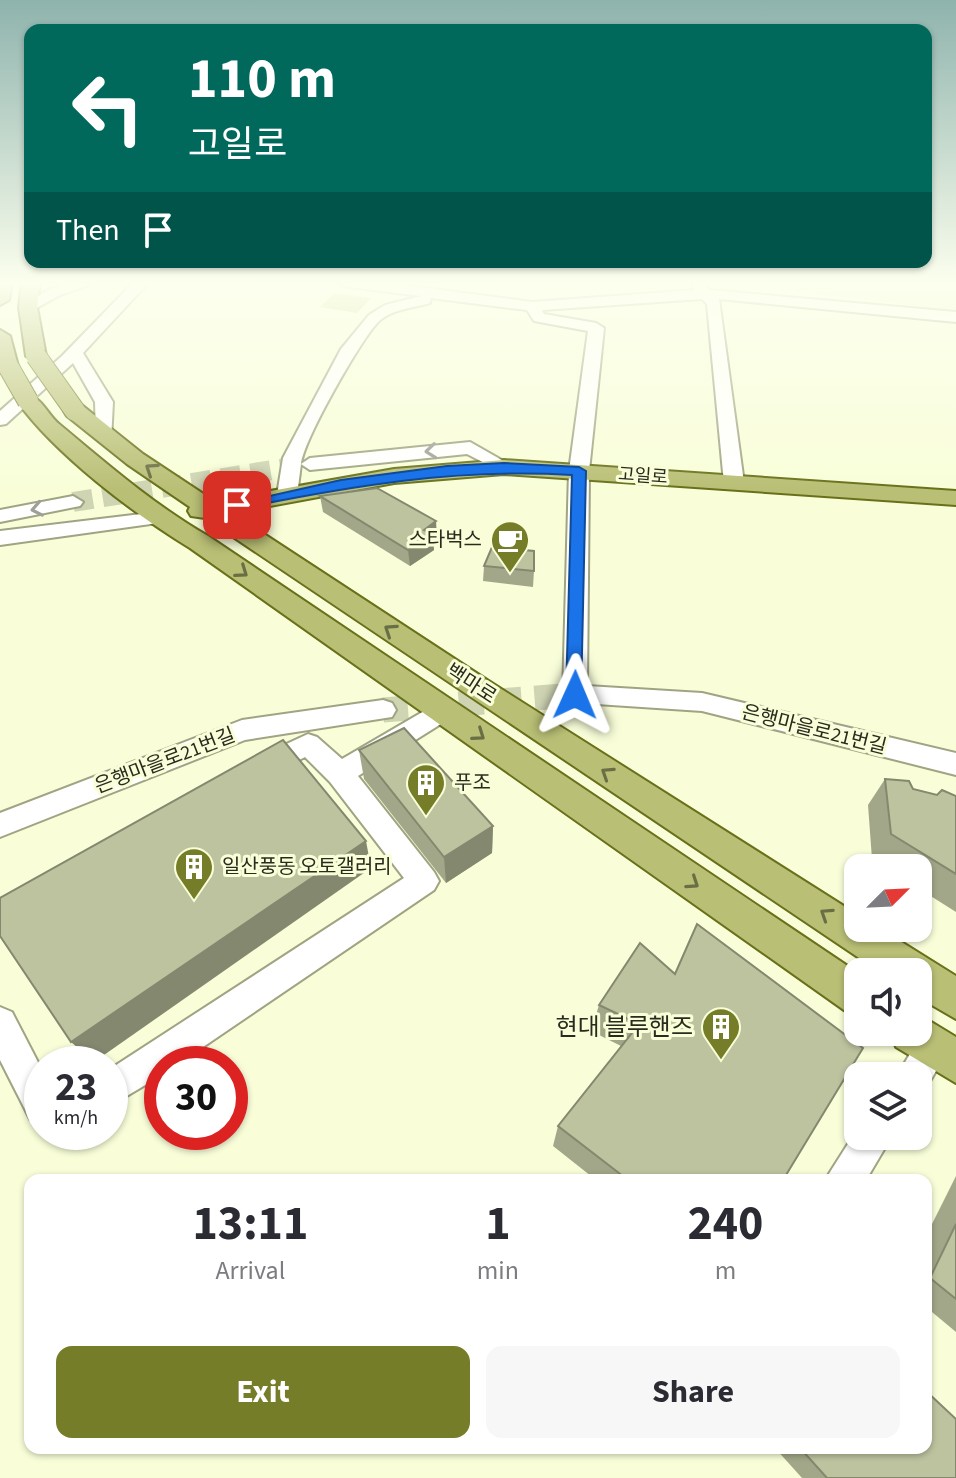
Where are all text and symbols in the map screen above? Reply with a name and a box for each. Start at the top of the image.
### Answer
text: 110 m [188,40,336,119]
icon: left [56,56,160,160]
text: 고일로 [188,119,287,170]
icon: arrive [136,208,180,252]
text: Then [56,209,120,252]
one-way arrow [424,443,437,460]
street label: 고일로 [617,462,669,490]
one-way arrow [145,464,160,479]
pin [203,471,271,539]
icon: arrive [215,483,259,527]
one-way arrow [30,499,43,516]
cafe icon: 스타벅스 [489,519,531,574]
place label: 스타벅스 [408,526,482,554]
one-way arrow [233,562,247,577]
one-way arrow [384,625,399,640]
position arrow [533,653,617,737]
street label: 백마로 [440,657,502,711]
street label: 은행마을로21번길 [738,698,890,762]
street label: 은행마을로21번길 [91,721,239,801]
one-way arrow [470,725,484,740]
building icon: 푸조 [405,762,447,817]
one-way arrow [602,767,616,782]
place label: 푸조 [454,769,491,797]
building icon: 일산풍동 오토갤러리 [173,846,215,901]
place label: 일산풍동 오토갤러리 [222,853,392,881]
north arrow [844,854,932,942]
map controls [844,854,932,1150]
one-way arrow [685,873,699,888]
one-way arrow [820,909,834,924]
button: sound [844,958,932,1046]
building icon: 현대 블루핸즈 [700,1006,742,1061]
place label: 현대 블루핸즈 [556,1010,693,1045]
speed limit sign: 30 [144,1046,248,1150]
text: 23 [55,1059,97,1116]
button: layers [844,1062,932,1150]
text: km/h [54,1104,98,1132]
text: 13:11 [192,1190,308,1258]
text: 1 [485,1190,511,1258]
text: 240 [687,1190,763,1258]
text: Arrival [215,1252,285,1289]
text: min [477,1252,519,1289]
text: m [715,1252,736,1289]
button: Exit [56,1346,470,1438]
button: Share [486,1346,900,1438]

